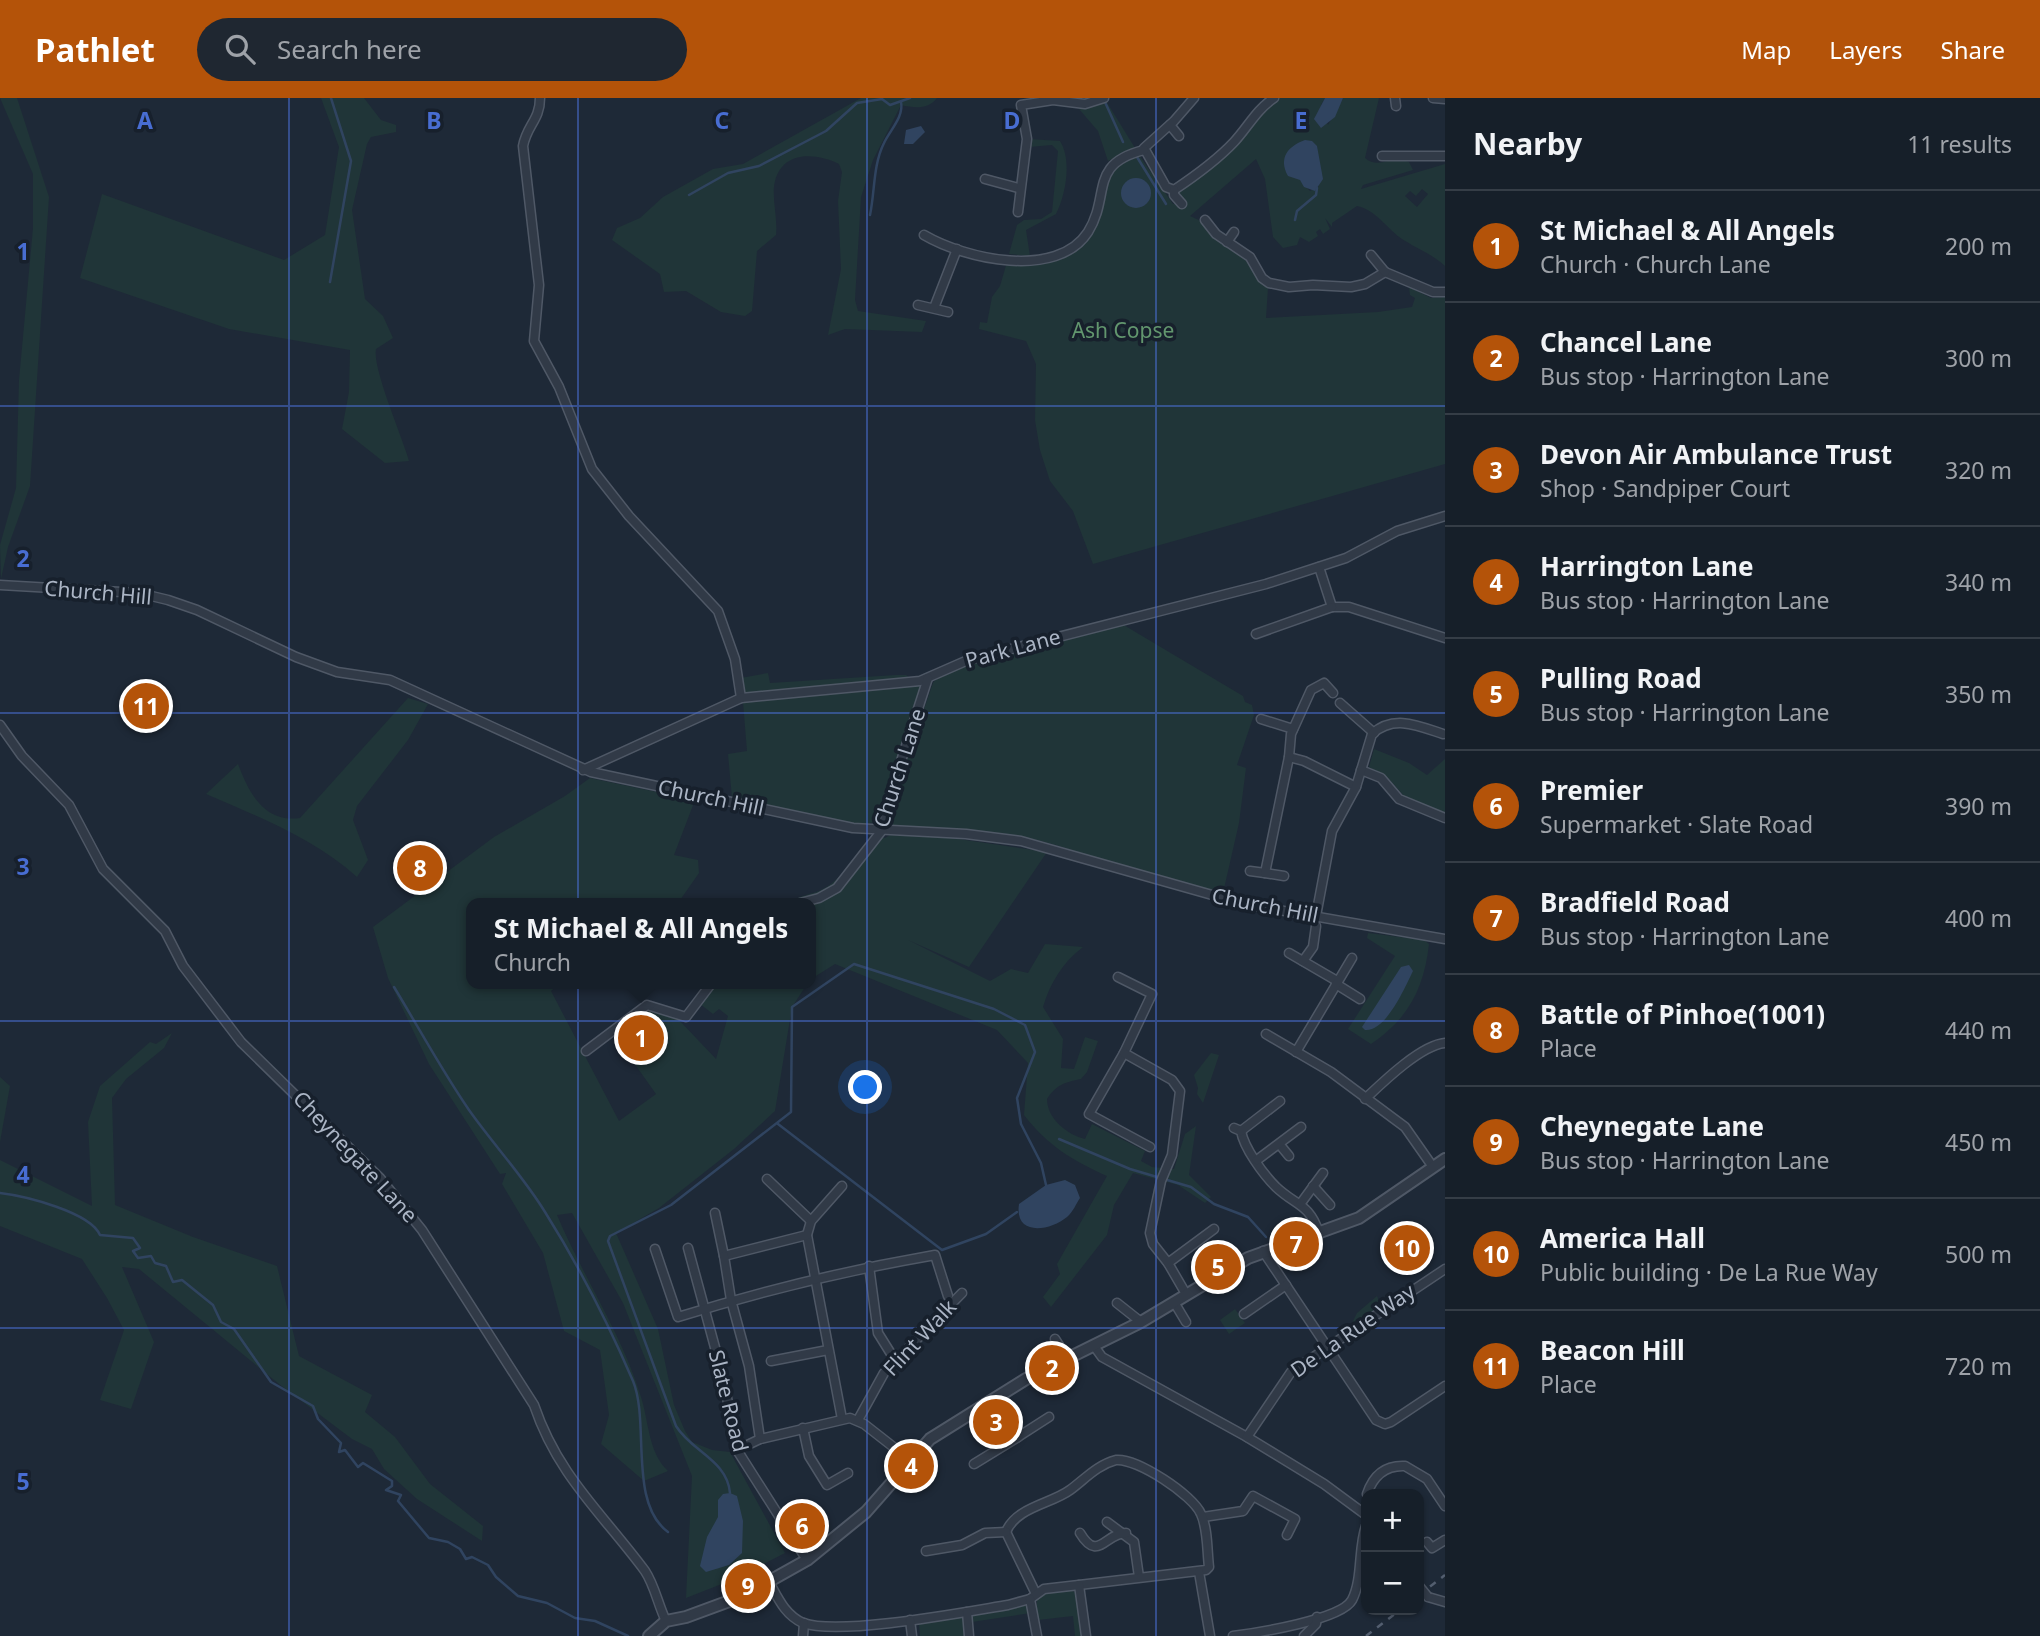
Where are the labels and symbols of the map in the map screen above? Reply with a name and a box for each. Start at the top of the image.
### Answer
text: A [137,104,153,136]
text: B [426,104,442,136]
text: C [715,104,730,136]
text: D [1004,104,1020,136]
text: E [1295,104,1307,136]
text: 1 [16,235,30,267]
park label: Ash Copse [1072,316,1174,344]
text: 2 [16,542,30,574]
street label: Church Hill [43,573,153,611]
street label: Park Lane [962,622,1063,674]
pin: 11 [123,680,169,732]
street label: Church Lane [867,705,931,831]
street label: Church Hill [656,772,767,822]
pin: 8 [397,842,443,894]
text: 3 [16,850,30,882]
street label: Church Hill [1210,881,1321,929]
pin: 1 [618,1012,664,1064]
your location [848,1070,882,1104]
street label: Cheynegate Lane [287,1084,424,1228]
text: 4 [16,1158,30,1190]
pin: 7 [1273,1218,1319,1270]
pin: 10 [1384,1222,1430,1274]
pin: 5 [1195,1241,1241,1293]
street label: De La Rue Way [1285,1277,1420,1383]
street label: Flint Walk [877,1292,963,1382]
pin: 2 [1029,1342,1075,1394]
street label: Slate Road [703,1347,755,1455]
pin: 3 [973,1396,1019,1448]
pin: 4 [888,1440,934,1492]
text: 5 [16,1465,30,1497]
pin: 6 [779,1500,825,1552]
pin: 9 [725,1560,771,1612]

